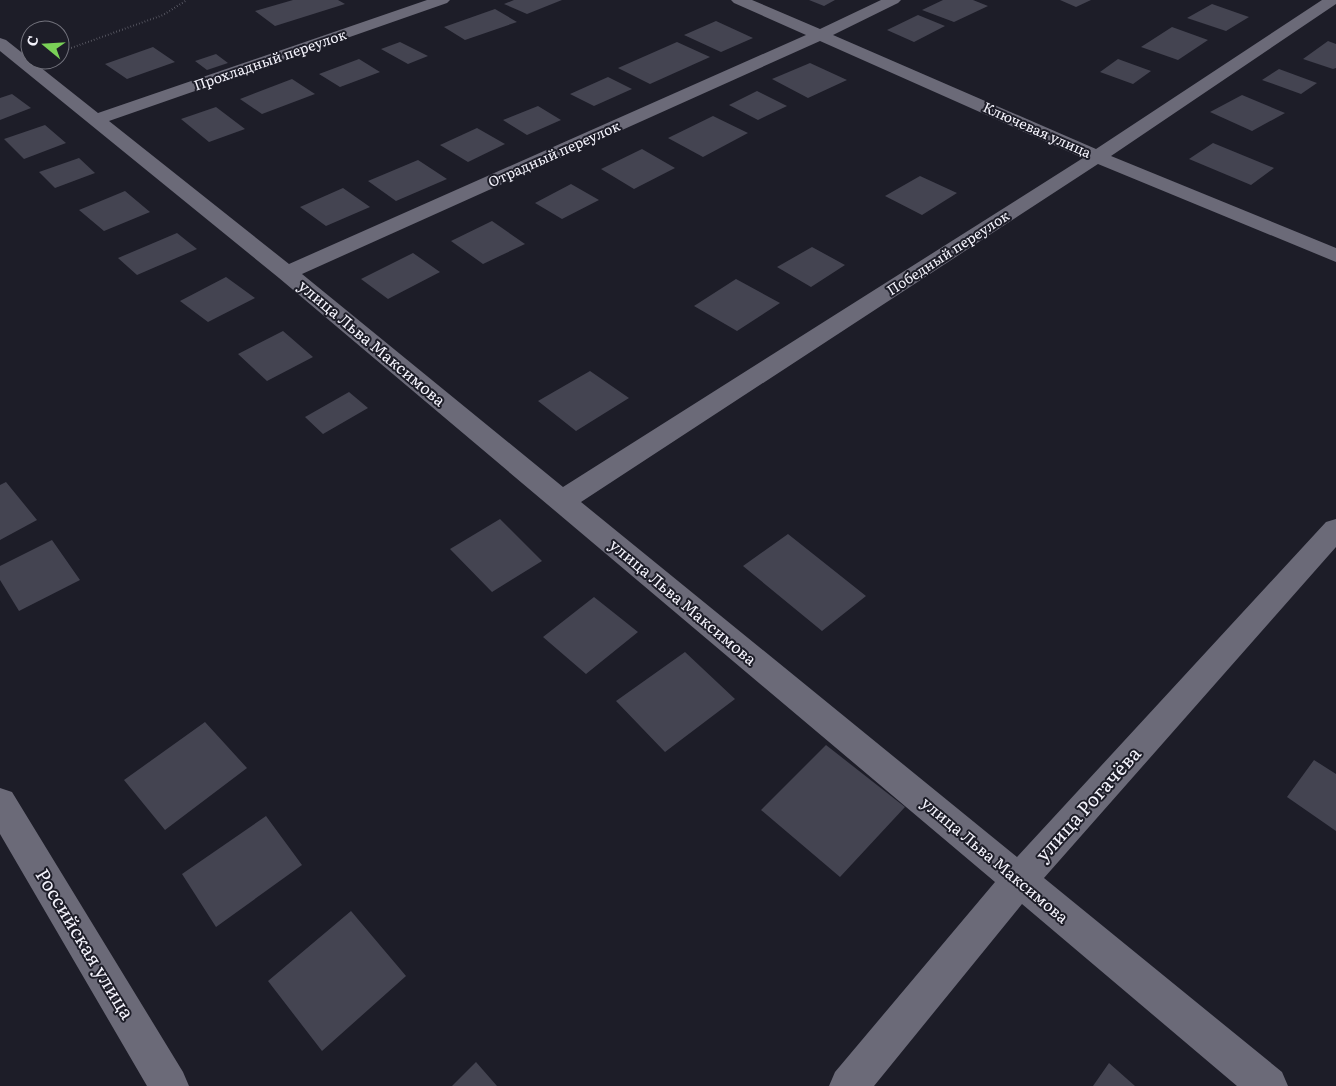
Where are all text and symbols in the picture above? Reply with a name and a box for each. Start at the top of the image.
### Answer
north arrow [20,20,70,70]
street label: Прохладный переулок [191,23,349,95]
text: С [21,33,43,48]
street label: Ключевая улица [980,96,1095,162]
street label: Отрадный переулок [485,115,623,191]
street label: Победный переулок [882,205,1013,299]
street label: улица Льва Максимова [294,273,452,411]
street label: улица Льва Максимова [605,532,763,670]
street label: улица Рогачёва [1028,739,1147,867]
street label: улица Льва Максимова [917,790,1075,928]
street label: Российская улица [30,863,142,1025]

